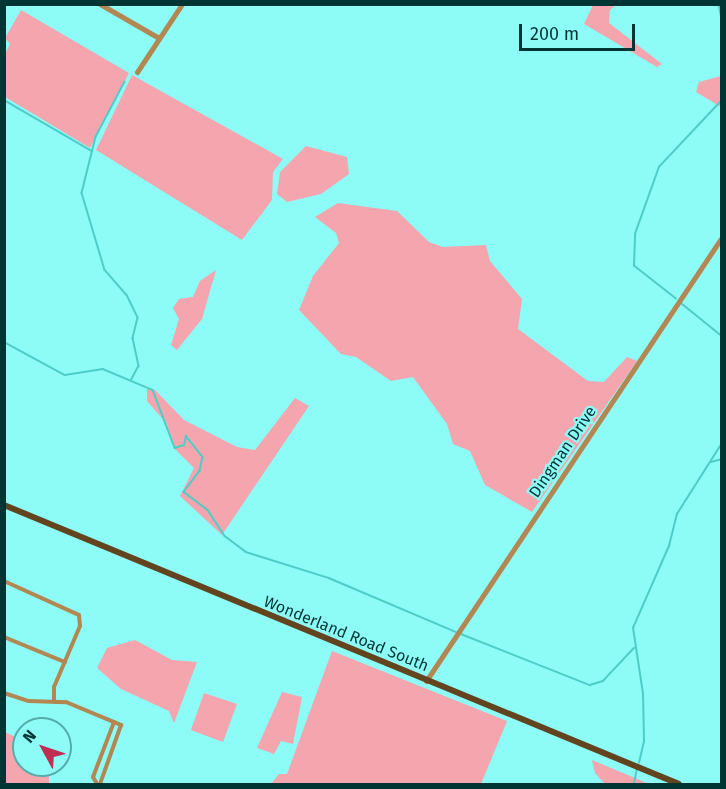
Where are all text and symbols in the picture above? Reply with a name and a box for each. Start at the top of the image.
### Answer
scale bar [522,12,638,50]
text: 200 m [530,23,579,45]
street label: Dingman Drive [525,403,601,501]
street label: Wonderland Road South [261,592,431,676]
north arrow [12,717,72,777]
text: N [19,726,40,747]

